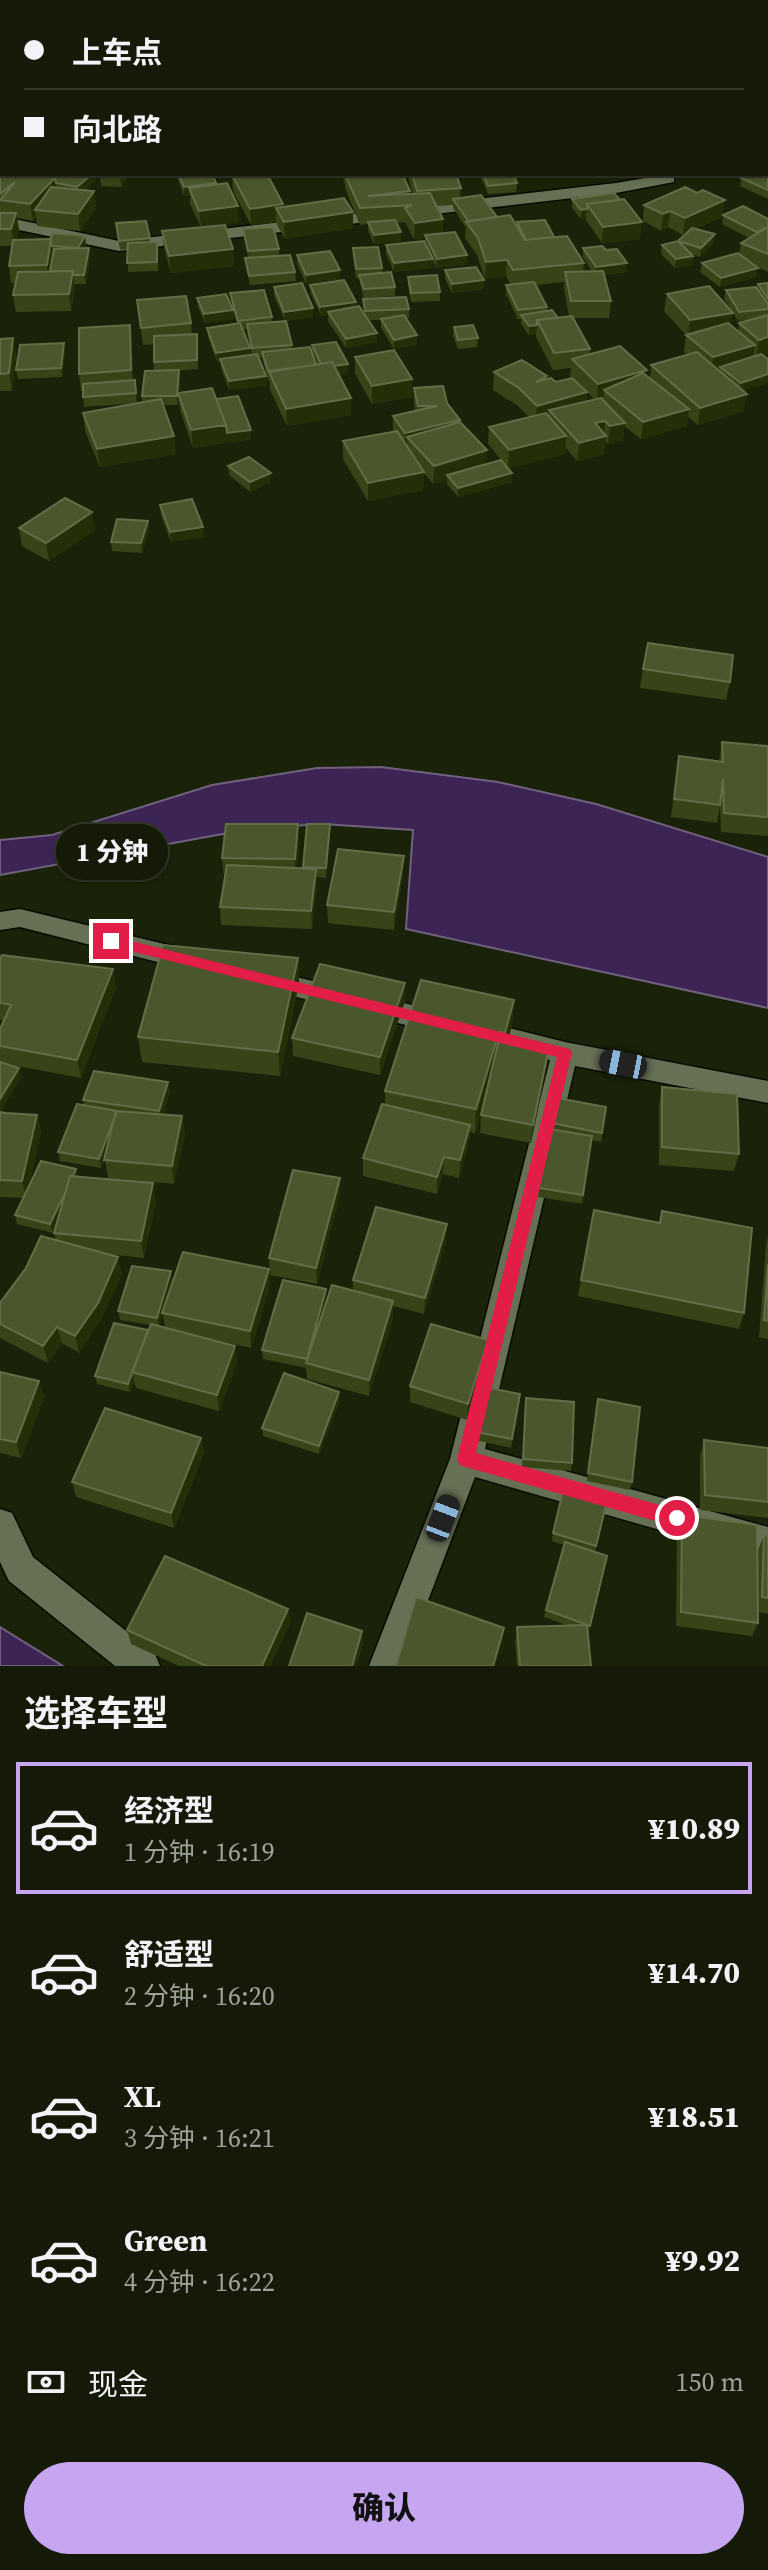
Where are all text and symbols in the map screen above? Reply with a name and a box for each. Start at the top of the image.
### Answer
text: 上车点 [72,32,162,73]
text: 向北路 [72,109,162,150]
callout: 1 分钟 [55,825,167,881]
text: 1 分钟 [76,834,148,870]
route end [93,923,129,959]
car [597,1048,649,1080]
car [423,1491,463,1545]
route start [659,1500,695,1536]
text: 选择车型 [24,1689,168,1738]
text: 经济型 [124,1790,214,1831]
icon: car [28,1792,100,1864]
text: ¥10.89 [648,1808,740,1849]
text: 1 分钟 · 16:19 [124,1834,275,1870]
text: 舒适型 [124,1934,214,1975]
icon: car [28,1936,100,2008]
text: ¥14.70 [648,1952,740,1993]
text: 2 分钟 · 16:20 [124,1978,275,2014]
text: XL [124,2076,161,2117]
icon: car [28,2080,100,2152]
text: ¥18.51 [648,2096,740,2137]
text: 3 分钟 · 16:21 [124,2120,275,2156]
text: Green [124,2220,207,2261]
icon: car [28,2224,100,2296]
text: ¥9.92 [665,2240,740,2281]
text: 4 分钟 · 16:22 [124,2264,275,2300]
icon: cash [24,2360,68,2404]
text: 现金 [88,2364,148,2405]
text: 150 m [676,2364,744,2400]
button: 确认 [24,2462,744,2554]

